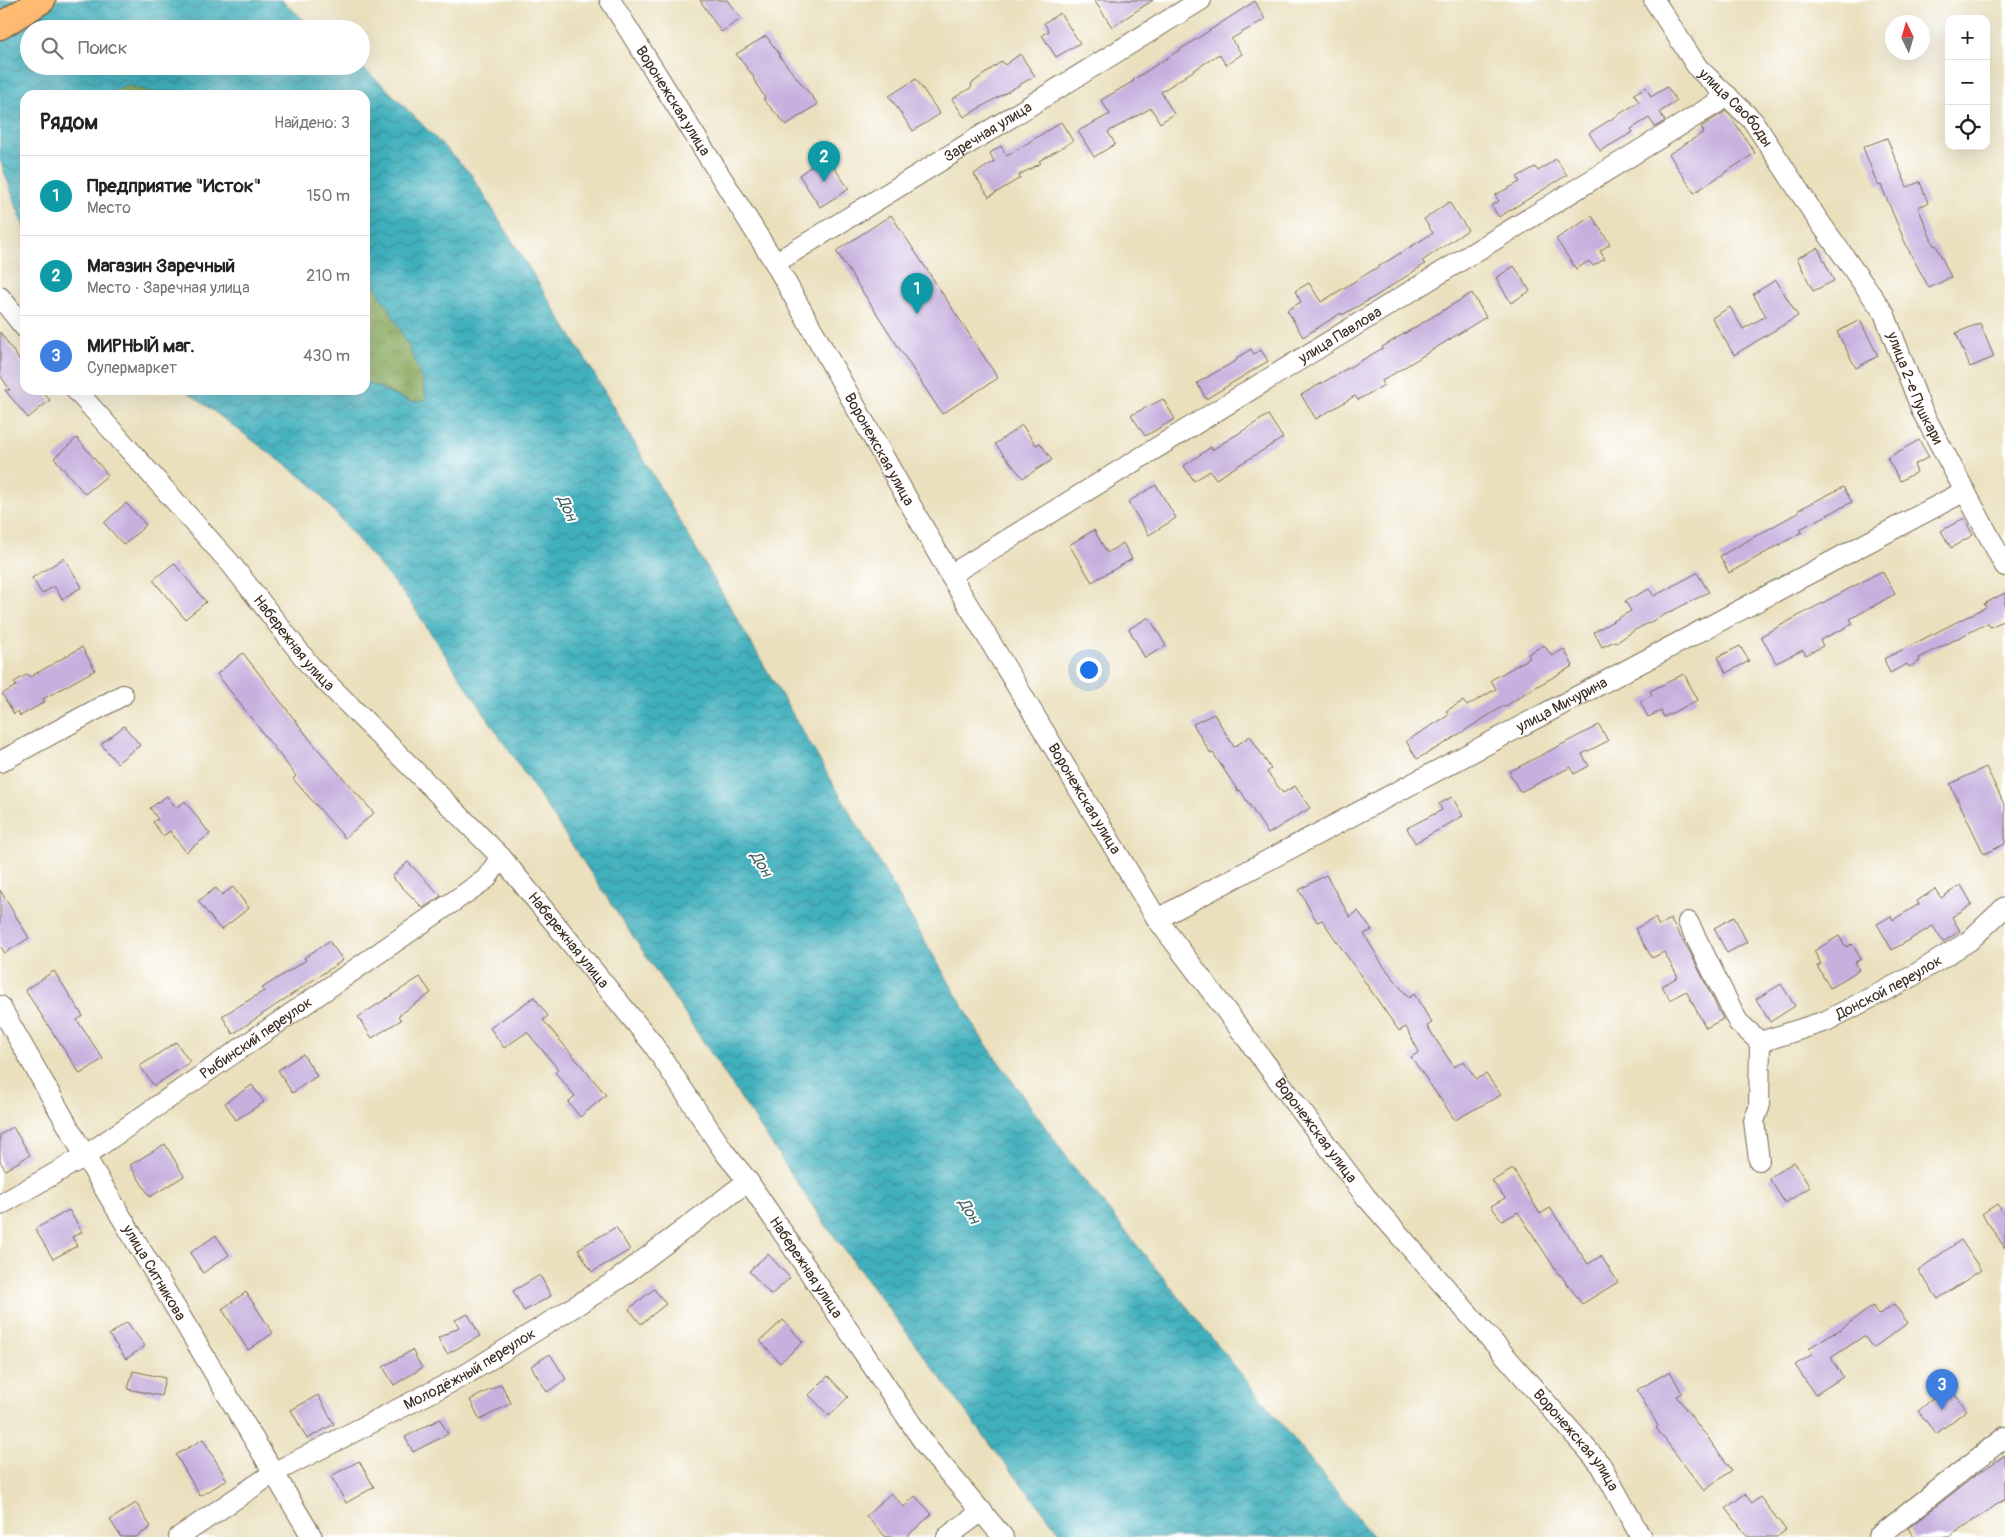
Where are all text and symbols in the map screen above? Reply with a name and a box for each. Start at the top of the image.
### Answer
north arrow [1885,15,1930,60]
map controls [1945,15,1990,150]
button: + [1945,15,1990,60]
search box [20,20,370,75]
icon: search [38,34,66,62]
text: Поиск [78,36,128,60]
street label: Воронежская улица [632,42,715,159]
button: − [1945,60,1990,105]
street label: улица Свободы [1694,64,1777,150]
street label: Заречная улица [940,97,1035,166]
button: locate [1945,105,1990,150]
text: Рядом [40,109,98,136]
text: Найдено: 3 [274,113,350,133]
pin: 2 [808,141,840,182]
text: Предприятие "Исток" [87,174,261,198]
text: 1 [53,186,59,206]
text: 150 m [306,186,350,206]
text: Место [87,198,131,218]
text: Магазин Заречный [87,254,235,278]
text: 2 [52,266,60,286]
text: 210 m [306,266,350,286]
pin: 1 [901,273,933,314]
text: Место · Заречная улица [87,278,250,298]
street label: улица Павлова [1294,302,1385,368]
street label: улица 2-е Пушкари [1882,328,1948,448]
text: МИРНЫЙ маг. [87,334,195,358]
text: 3 [52,346,60,366]
text: 430 m [303,346,350,366]
text: Супермаркет [87,358,177,378]
street label: Воронежская улица [840,390,919,509]
water label: Дон [552,491,582,526]
street label: Набережная улица [249,591,339,695]
your location [1076,657,1102,683]
street label: улица Мичурина [1512,673,1611,737]
street label: Воронежская улица [1044,739,1125,857]
water label: Дон [745,847,777,882]
street label: Набережная улица [524,888,613,992]
street label: Донской переулок [1832,951,1946,1024]
street label: Рыбинский переулок [196,992,316,1083]
street label: Воронежская улица [1270,1074,1361,1186]
water label: Дон [953,1194,985,1229]
street label: Набережная улица [765,1213,847,1322]
street label: улица Ситникова [118,1220,190,1324]
street label: Молодёжный переулок [400,1324,539,1414]
pin: 3 [1926,1369,1958,1410]
street label: Воронежская улица [1529,1385,1623,1494]

